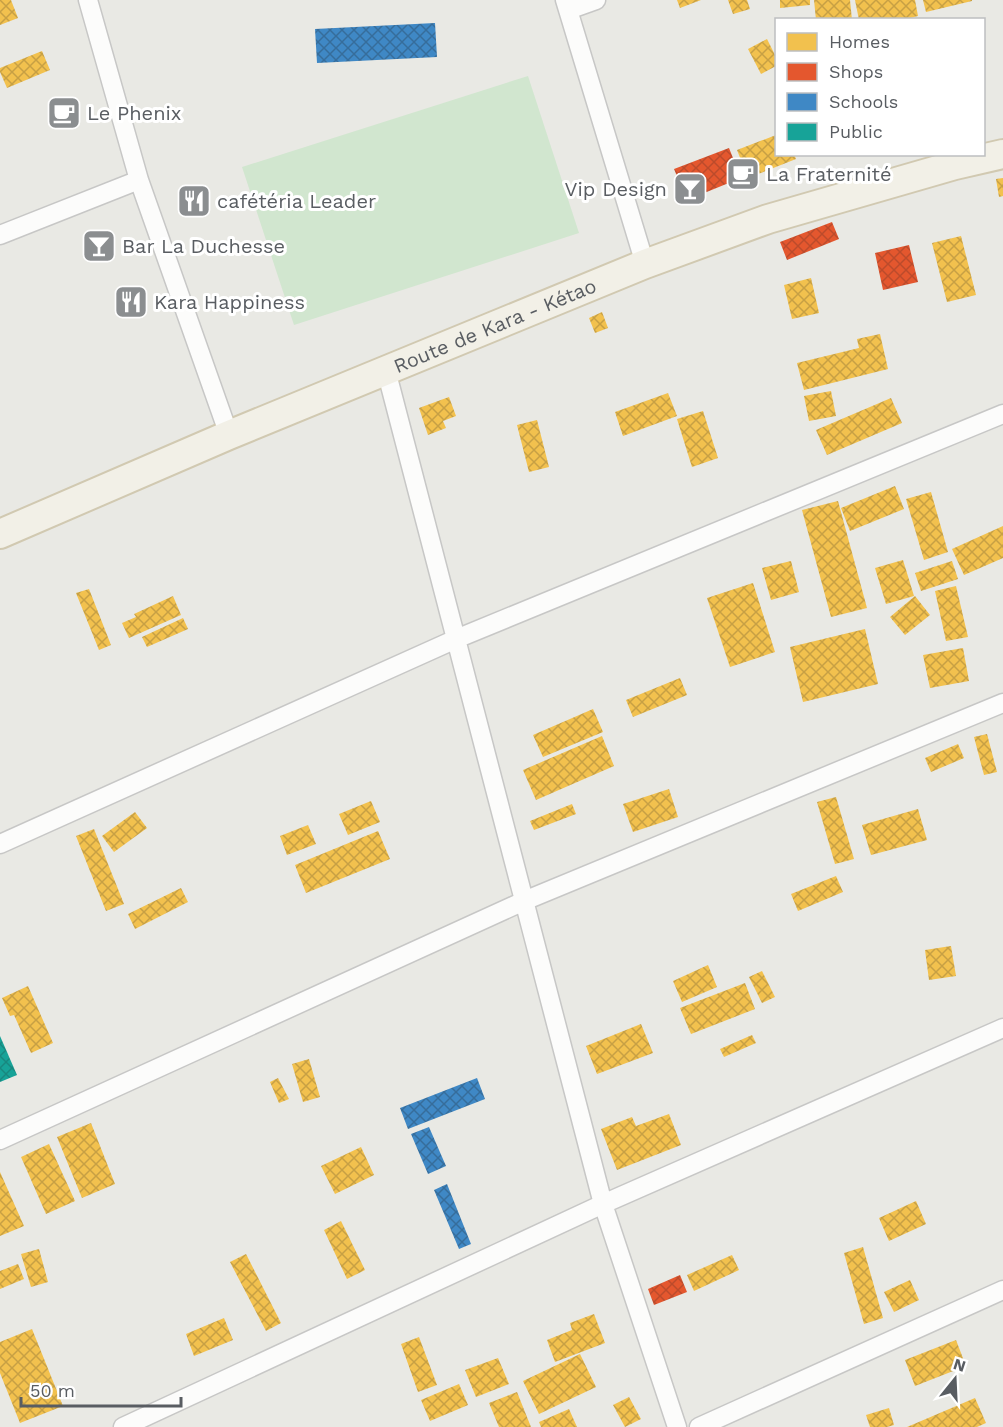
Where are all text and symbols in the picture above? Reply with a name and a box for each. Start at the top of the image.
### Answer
legend [775,18,985,156]
text: Homes [829,31,890,52]
text: Shops [829,61,883,82]
text: Schools [829,91,898,112]
cafe icon: Le Phenix [46,95,82,131]
place label: Le Phenix [87,101,182,125]
text: Public [829,121,883,142]
cafe icon: La Fraternité [725,156,761,192]
place label: La Fraternité [766,162,892,186]
bar icon: Vip Design [672,171,708,207]
place label: Vip Design [565,177,667,201]
restaurant icon: cafétéria Leader [176,183,212,219]
place label: cafétéria Leader [217,189,376,213]
bar icon: Bar La Duchesse [81,228,117,264]
place label: Bar La Duchesse [122,234,285,258]
street label: Route de Kara - Kétao [390,273,600,378]
restaurant icon: Kara Happiness [113,284,149,320]
place label: Kara Happiness [154,290,305,314]
north arrow [925,1349,985,1409]
text: N [951,1354,968,1376]
scale bar [21,1370,182,1408]
text: 50 m [30,1380,75,1401]

